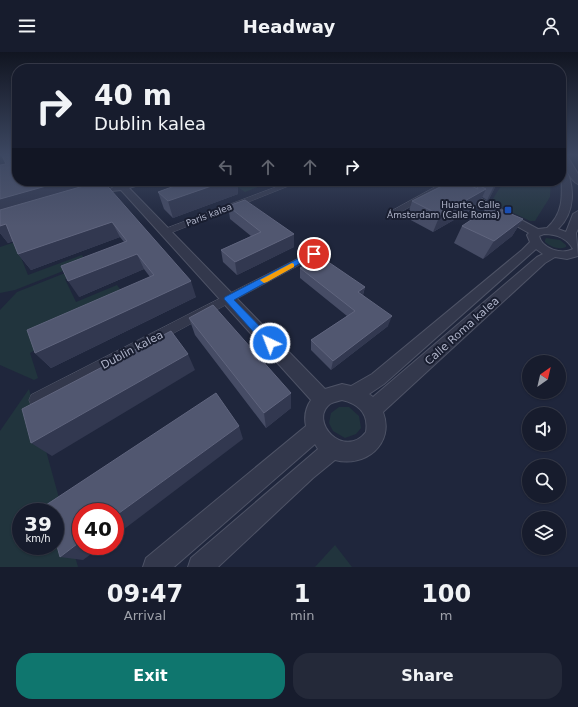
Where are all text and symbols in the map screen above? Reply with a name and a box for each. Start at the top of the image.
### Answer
icon: menu [16,15,38,37]
icon: person [540,15,562,37]
text: Headway [243,16,335,37]
text: 40 m [94,79,172,112]
icon: right [28,80,80,132]
text: Dublin kalea [94,113,206,134]
icon: left [215,156,237,178]
icon: ahead [257,156,279,178]
icon: ahead [299,156,321,178]
icon: right [341,156,363,178]
place label: Huarte, Calle Ámsterdam (Calle Roma) [387,200,500,220]
street label: Paris kalea [185,202,233,228]
marker: Huarte, Calle Ámsterdam (Calle Roma) [503,205,513,215]
pin [297,237,331,271]
icon: arrive [303,243,325,265]
street label: Calle Roma kalea [422,294,502,368]
position arrow [249,322,291,364]
street label: Dublin kalea [99,328,165,372]
north arrow [522,355,566,399]
map controls [522,355,566,555]
button: sound [522,407,566,451]
button: search [522,459,566,503]
speed limit sign: 40 [72,503,124,555]
button: layers [522,511,566,555]
text: 39 [24,512,52,536]
text: km/h [25,533,51,544]
text: 09:47 [107,580,183,608]
text: 1 [294,580,310,608]
text: 100 [421,580,471,608]
text: Arrival [124,608,166,623]
text: min [290,608,314,623]
text: m [440,608,453,623]
button: Exit [16,653,285,699]
button: Share [293,653,562,699]

